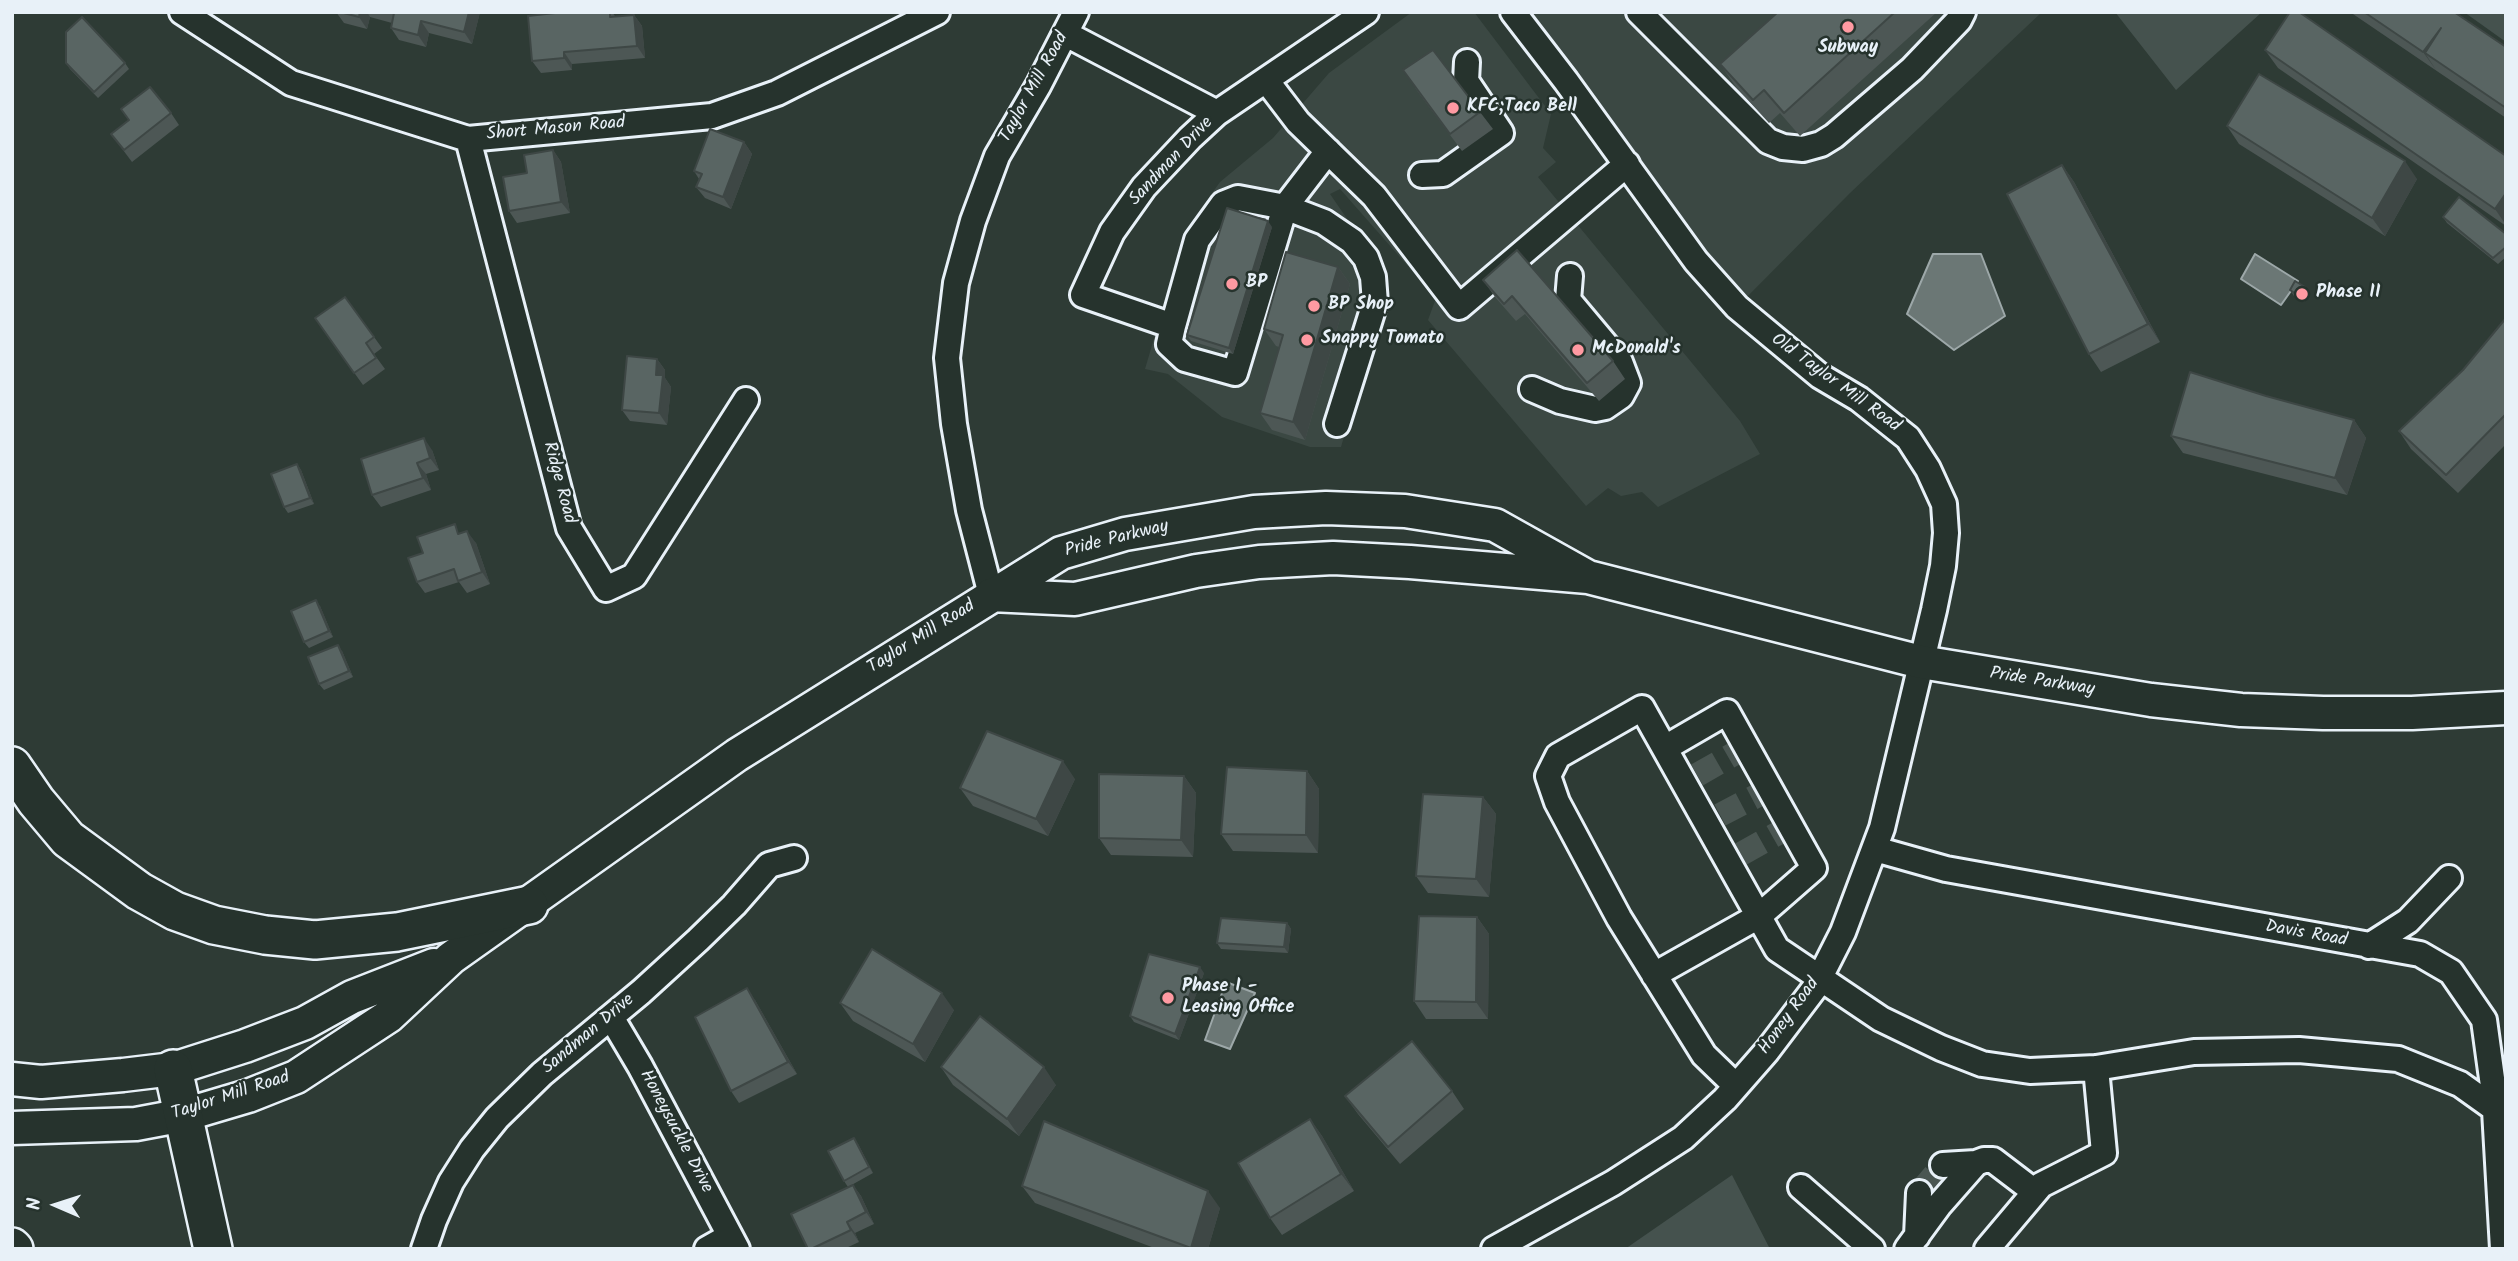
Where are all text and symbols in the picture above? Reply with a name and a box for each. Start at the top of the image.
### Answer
marker: Subway [1840,19,1856,35]
street label: Taylor Mill Road [996,29,1074,147]
place label: Subway [1818,38,1878,60]
place label: KFC;Taco Bell [1467,97,1577,119]
marker: KFC;Taco Bell [1445,100,1461,116]
street label: Short Mason Road [486,113,626,147]
street label: Sandman Drive [1125,113,1219,211]
place label: BP [1246,273,1267,295]
marker: BP [1224,276,1240,292]
place label: Phase II [2316,283,2380,305]
marker: Phase II [2294,286,2310,302]
place label: BP Shop [1328,295,1394,317]
marker: BP Shop [1306,298,1322,314]
place label: Snappy Tomato [1321,329,1444,351]
street label: Old Taylor Mill Road [1766,330,1904,438]
marker: Snappy Tomato [1299,332,1315,348]
place label: McDonald's [1592,339,1681,361]
marker: McDonald's [1570,342,1586,358]
street label: Ridge Road [537,440,579,526]
street label: Pride Parkway [1063,517,1171,563]
street label: Taylor Mill Road [864,596,980,680]
street label: Pride Parkway [1988,664,2096,702]
street label: Davis Road [2263,917,2349,953]
street label: Honey Road [1755,974,1825,1060]
place label: Phase I - Leasing Office [1182,977,1294,1020]
street label: Sandman Drive [539,990,639,1080]
marker: Phase I - Leasing Office [1160,990,1176,1006]
street label: Honeysuckle Drive [633,1067,717,1197]
street label: Taylor Mill Road [169,1068,293,1126]
north arrow [21,1170,91,1240]
text: N [20,1197,50,1211]

